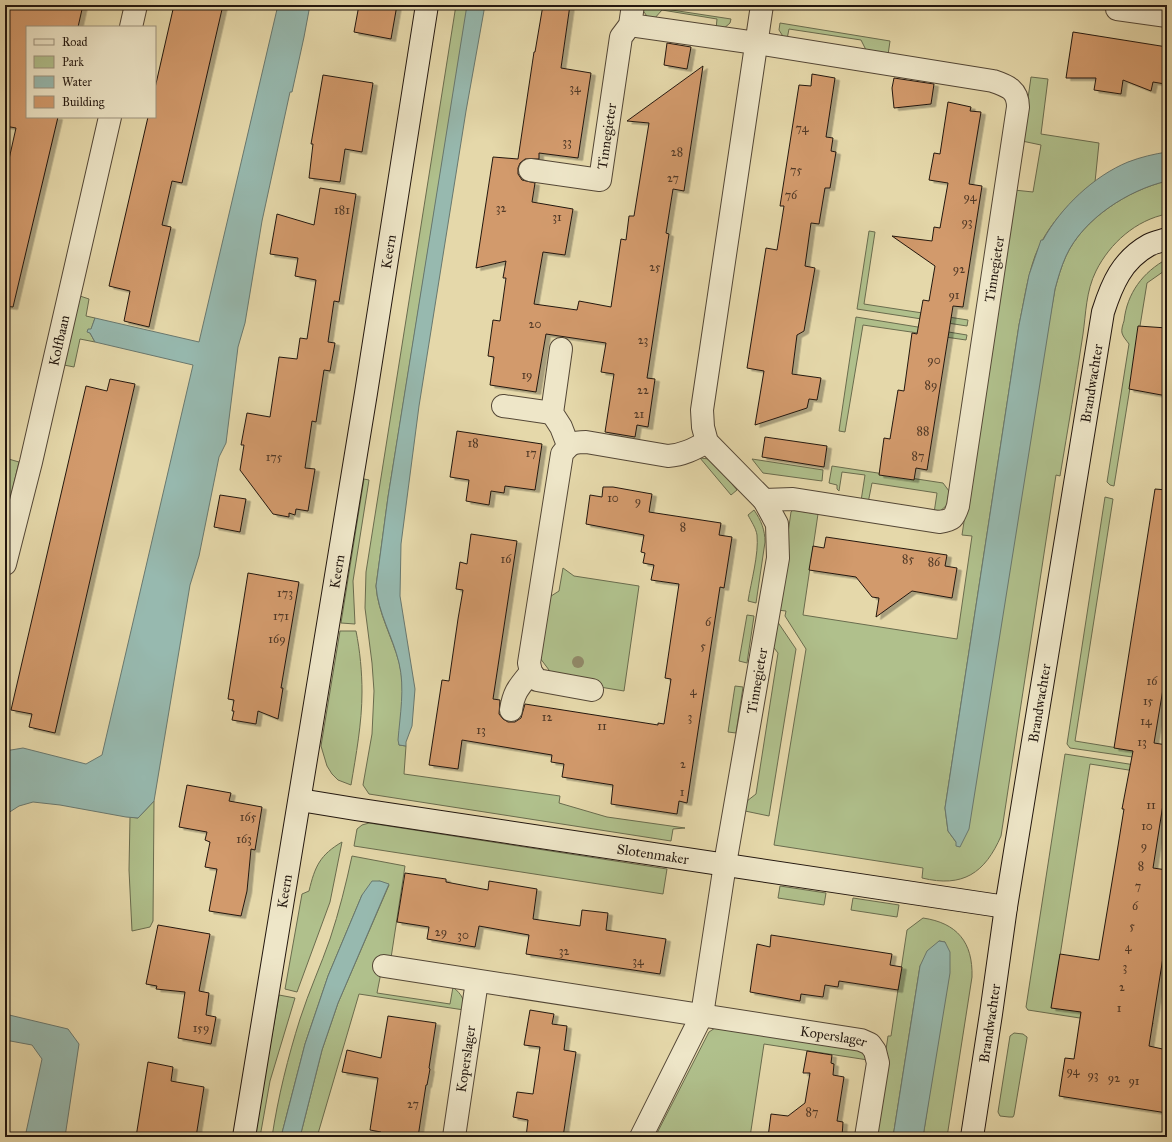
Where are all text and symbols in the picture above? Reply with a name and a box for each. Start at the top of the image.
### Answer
legend [26,26,156,118]
text: Road [62,35,88,49]
text: Park [62,55,84,69]
text: Water [62,75,92,89]
house number: 34 [569,81,581,95]
text: Building [62,95,105,110]
street label: Tinnegieter [594,101,620,170]
house number: 74 [796,121,809,135]
house number: 33 [562,135,572,149]
house number: 28 [671,145,683,159]
house number: 75 [790,163,802,177]
house number: 27 [667,171,679,185]
house number: 76 [785,188,798,202]
house number: 94 [963,190,977,204]
house number: 32 [496,201,506,215]
house number: 181 [334,203,350,217]
house number: 31 [552,210,562,224]
house number: 93 [961,215,973,229]
street label: Keern [378,233,400,270]
street label: Tinnegieter [981,234,1008,303]
house number: 25 [649,260,661,274]
house number: 92 [953,262,965,276]
house number: 91 [948,288,960,302]
street label: Kolfbaan [45,313,73,368]
house number: 20 [529,317,541,331]
house number: 23 [638,333,649,347]
street label: Brandwachter [1077,342,1107,424]
house number: 90 [927,353,941,367]
house number: 19 [521,368,533,382]
house number: 89 [925,378,937,392]
house number: 22 [637,383,649,397]
house number: 21 [634,407,645,421]
house number: 88 [917,424,929,438]
house number: 18 [467,436,479,450]
house number: 17 [525,446,537,460]
house number: 87 [912,449,924,463]
house number: 175 [266,450,283,464]
house number: 10 [607,491,619,505]
house number: 9 [635,494,641,508]
house number: 8 [680,520,686,534]
house number: 16 [501,552,512,566]
house number: 85 [902,552,914,566]
street label: Keern [326,553,348,590]
house number: 86 [928,555,941,569]
house number: 173 [277,586,293,600]
house number: 171 [273,609,289,623]
house number: 6 [705,615,712,629]
house number: 169 [268,632,286,646]
house number: 5 [700,639,706,653]
street label: Tinnegieter [743,646,771,715]
street label: Brandwachter [1025,662,1055,744]
house number: 16 [1147,674,1158,688]
house number: 4 [690,684,697,698]
house number: 15 [1143,694,1154,708]
house number: 12 [542,710,552,724]
house number: 3 [688,710,693,724]
house number: 14 [1140,714,1152,728]
house number: 11 [597,719,607,733]
house number: 13 [476,723,486,737]
house number: 13 [1137,735,1147,749]
house number: 2 [680,757,686,771]
house number: 1 [680,785,685,799]
house number: 11 [1146,798,1156,812]
house number: 165 [240,810,257,824]
house number: 10 [1141,819,1153,833]
house number: 163 [236,832,252,846]
house number: 9 [1141,839,1147,853]
street label: Slotenmaker [616,841,691,868]
house number: 8 [1138,859,1144,873]
street label: Keern [274,873,296,910]
house number: 7 [1135,879,1141,893]
house number: 6 [1132,899,1139,913]
house number: 5 [1129,919,1135,933]
house number: 29 [435,925,447,939]
house number: 30 [457,928,469,942]
house number: 4 [1125,940,1132,954]
house number: 32 [559,944,569,958]
house number: 34 [632,954,644,968]
house number: 3 [1123,960,1128,974]
house number: 2 [1119,980,1125,994]
street label: Brandwachter [976,982,1004,1064]
house number: 1 [1117,1001,1122,1015]
house number: 159 [193,1021,209,1035]
street label: Koperslager [799,1023,870,1051]
street label: Koperslager [453,1024,479,1094]
house number: 94 [1066,1064,1080,1078]
house number: 93 [1087,1068,1099,1082]
house number: 92 [1108,1071,1120,1085]
house number: 91 [1128,1074,1140,1088]
house number: 27 [407,1097,419,1111]
house number: 87 [806,1105,818,1119]

